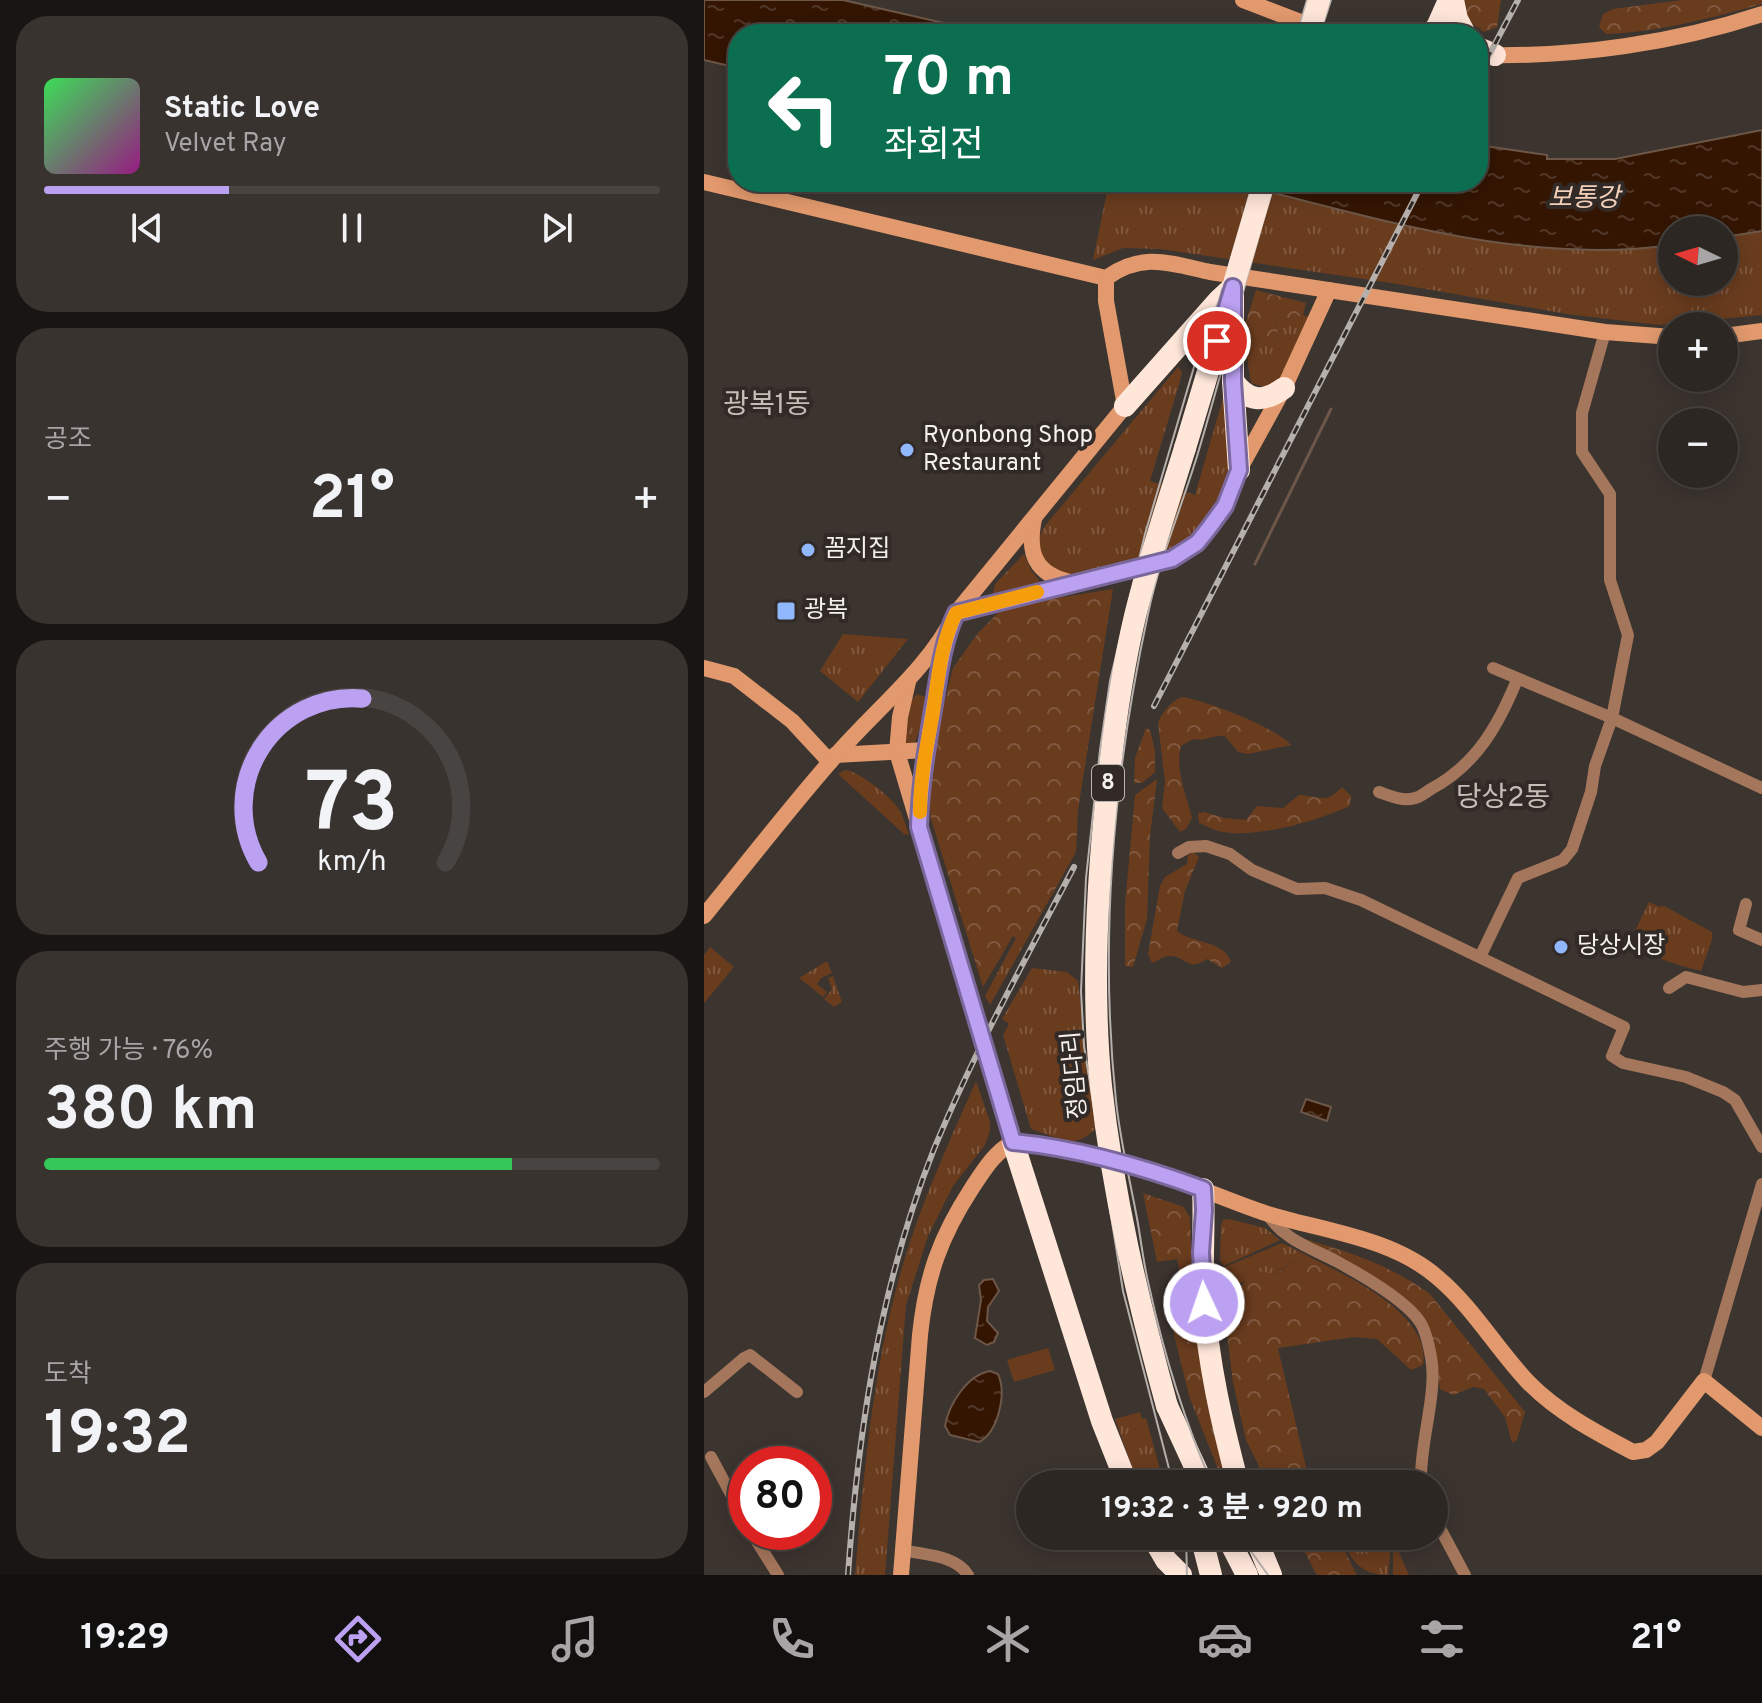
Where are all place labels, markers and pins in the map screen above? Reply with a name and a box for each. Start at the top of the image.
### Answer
pin [1183,307,1251,375]
place label: Ryonbong Shop Restaurant [923,421,1093,479]
marker: Ryonbong Shop Restaurant [898,441,916,459]
place label: 꼼지집 [824,535,890,565]
marker: 꼼지집 [799,541,817,559]
place label: 광복 [804,596,848,626]
marker: 광복 [775,600,797,622]
place label: 당상시장 [1577,932,1665,962]
marker: 당상시장 [1552,938,1570,956]

